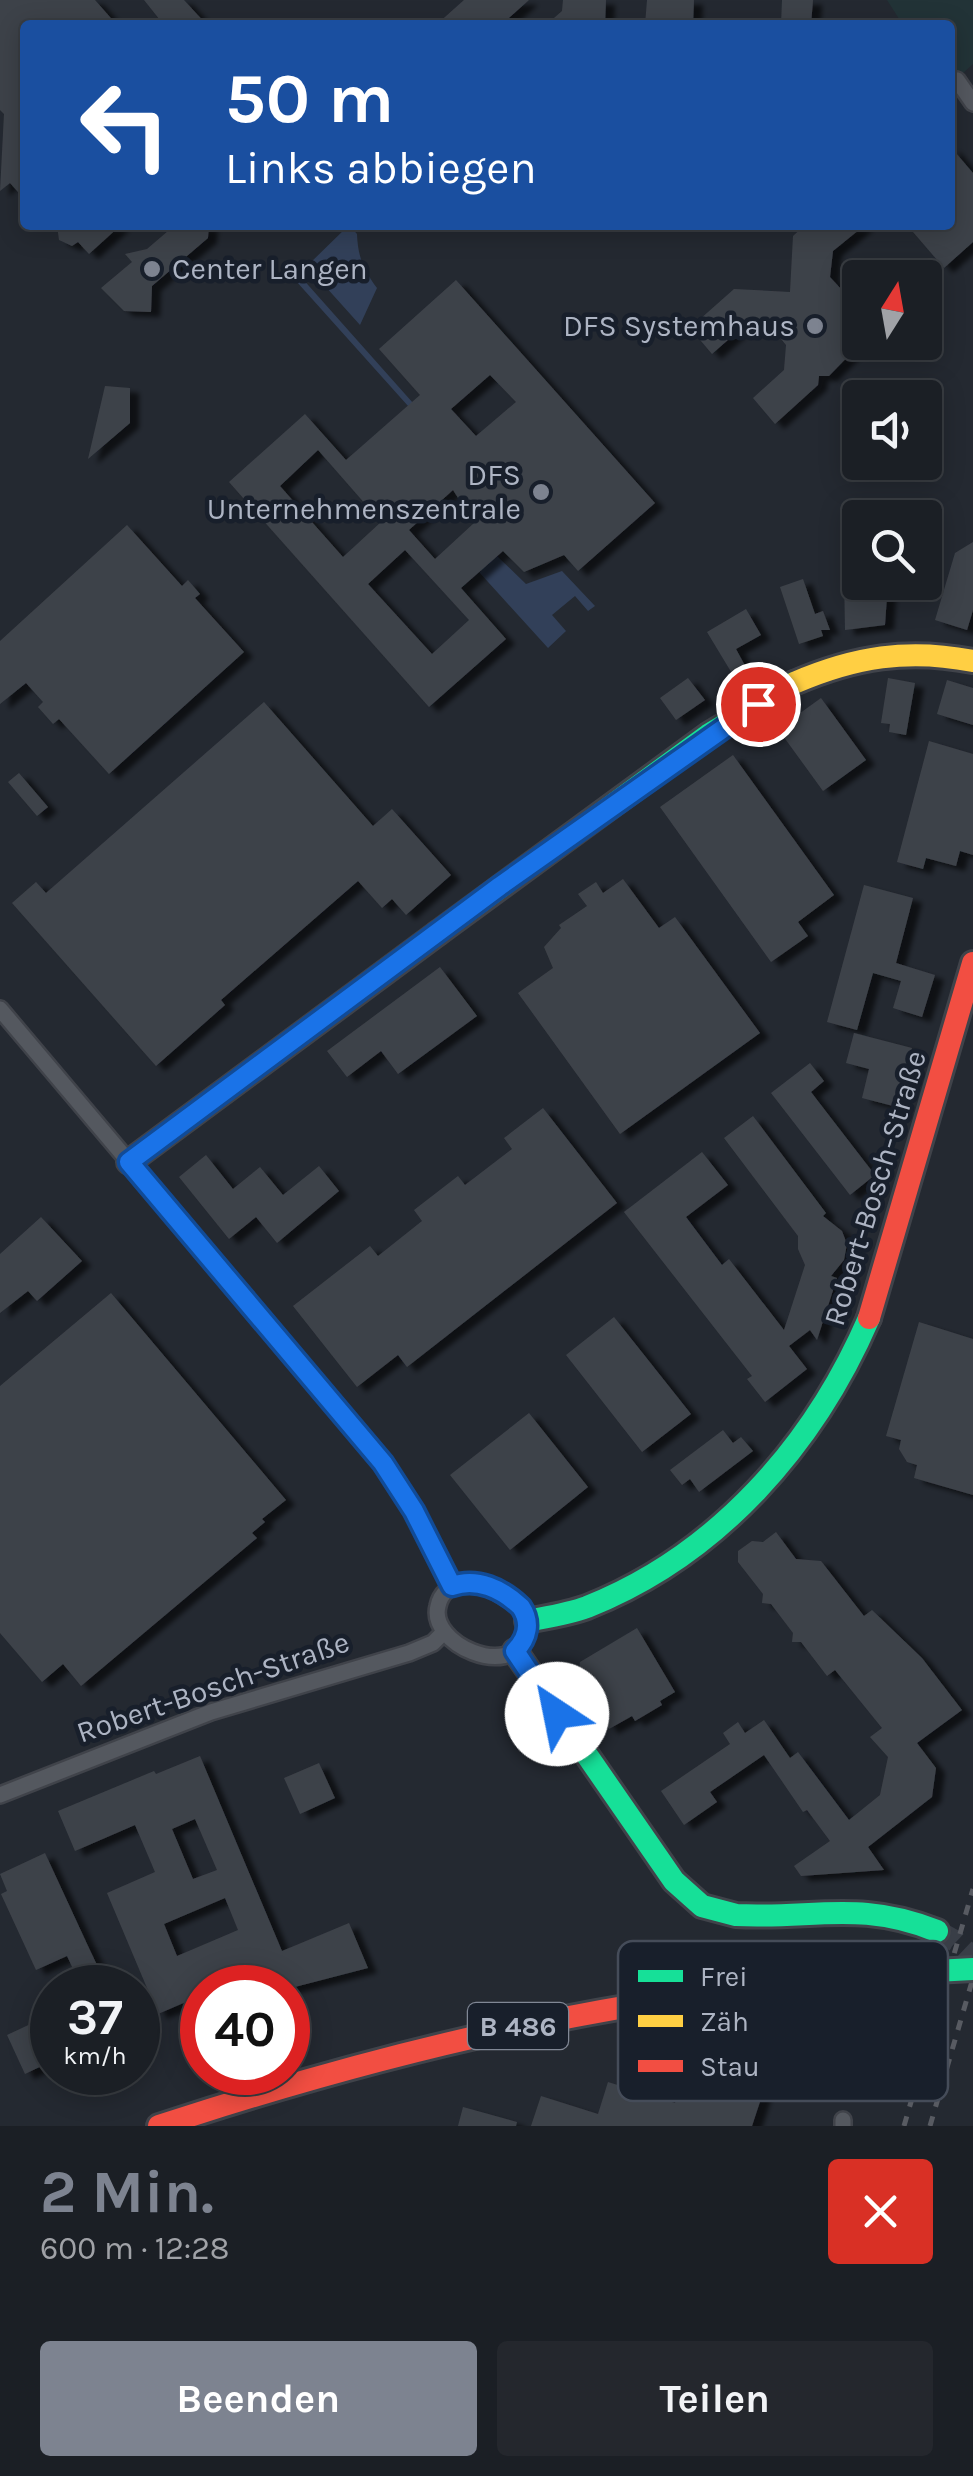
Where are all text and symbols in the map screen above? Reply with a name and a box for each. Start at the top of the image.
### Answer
text: 50 m [225,58,394,140]
icon: left [60,60,190,190]
text: Links abbiegen [225,142,537,194]
place label: Center Langen [172,251,368,287]
marker: Center Langen [141,258,163,280]
north arrow [842,260,942,360]
map controls [842,260,942,600]
place label: DFS Systemhaus [563,308,795,344]
marker: DFS Systemhaus [804,315,826,337]
button: sound [842,380,942,480]
place label: DFS Unternehmenszentrale [207,457,521,527]
marker: DFS Unternehmenszentrale [530,481,552,503]
button: search [842,500,942,600]
pin [716,662,801,747]
icon: arrive [731,677,786,732]
street label: Robert-Bosch-Straße [816,1046,934,1330]
street label: Robert-Bosch-Straße [72,1623,354,1751]
position arrow [505,1662,609,1766]
legend [618,1941,948,2101]
text: Frei [700,1960,748,1993]
speed limit sign: 40 [180,1965,310,2095]
text: 37 [67,1988,123,2047]
road number: B 486 [468,2003,568,2049]
text: Zäh [700,2005,749,2038]
text: km/h [63,2041,127,2070]
text: Stau [700,2050,760,2083]
text: 2 Min. [40,2157,214,2227]
button: close [828,2159,933,2264]
text: 600 m · 12:28 [40,2230,229,2267]
button: Beenden [40,2341,477,2456]
button: Teilen [497,2341,933,2456]

